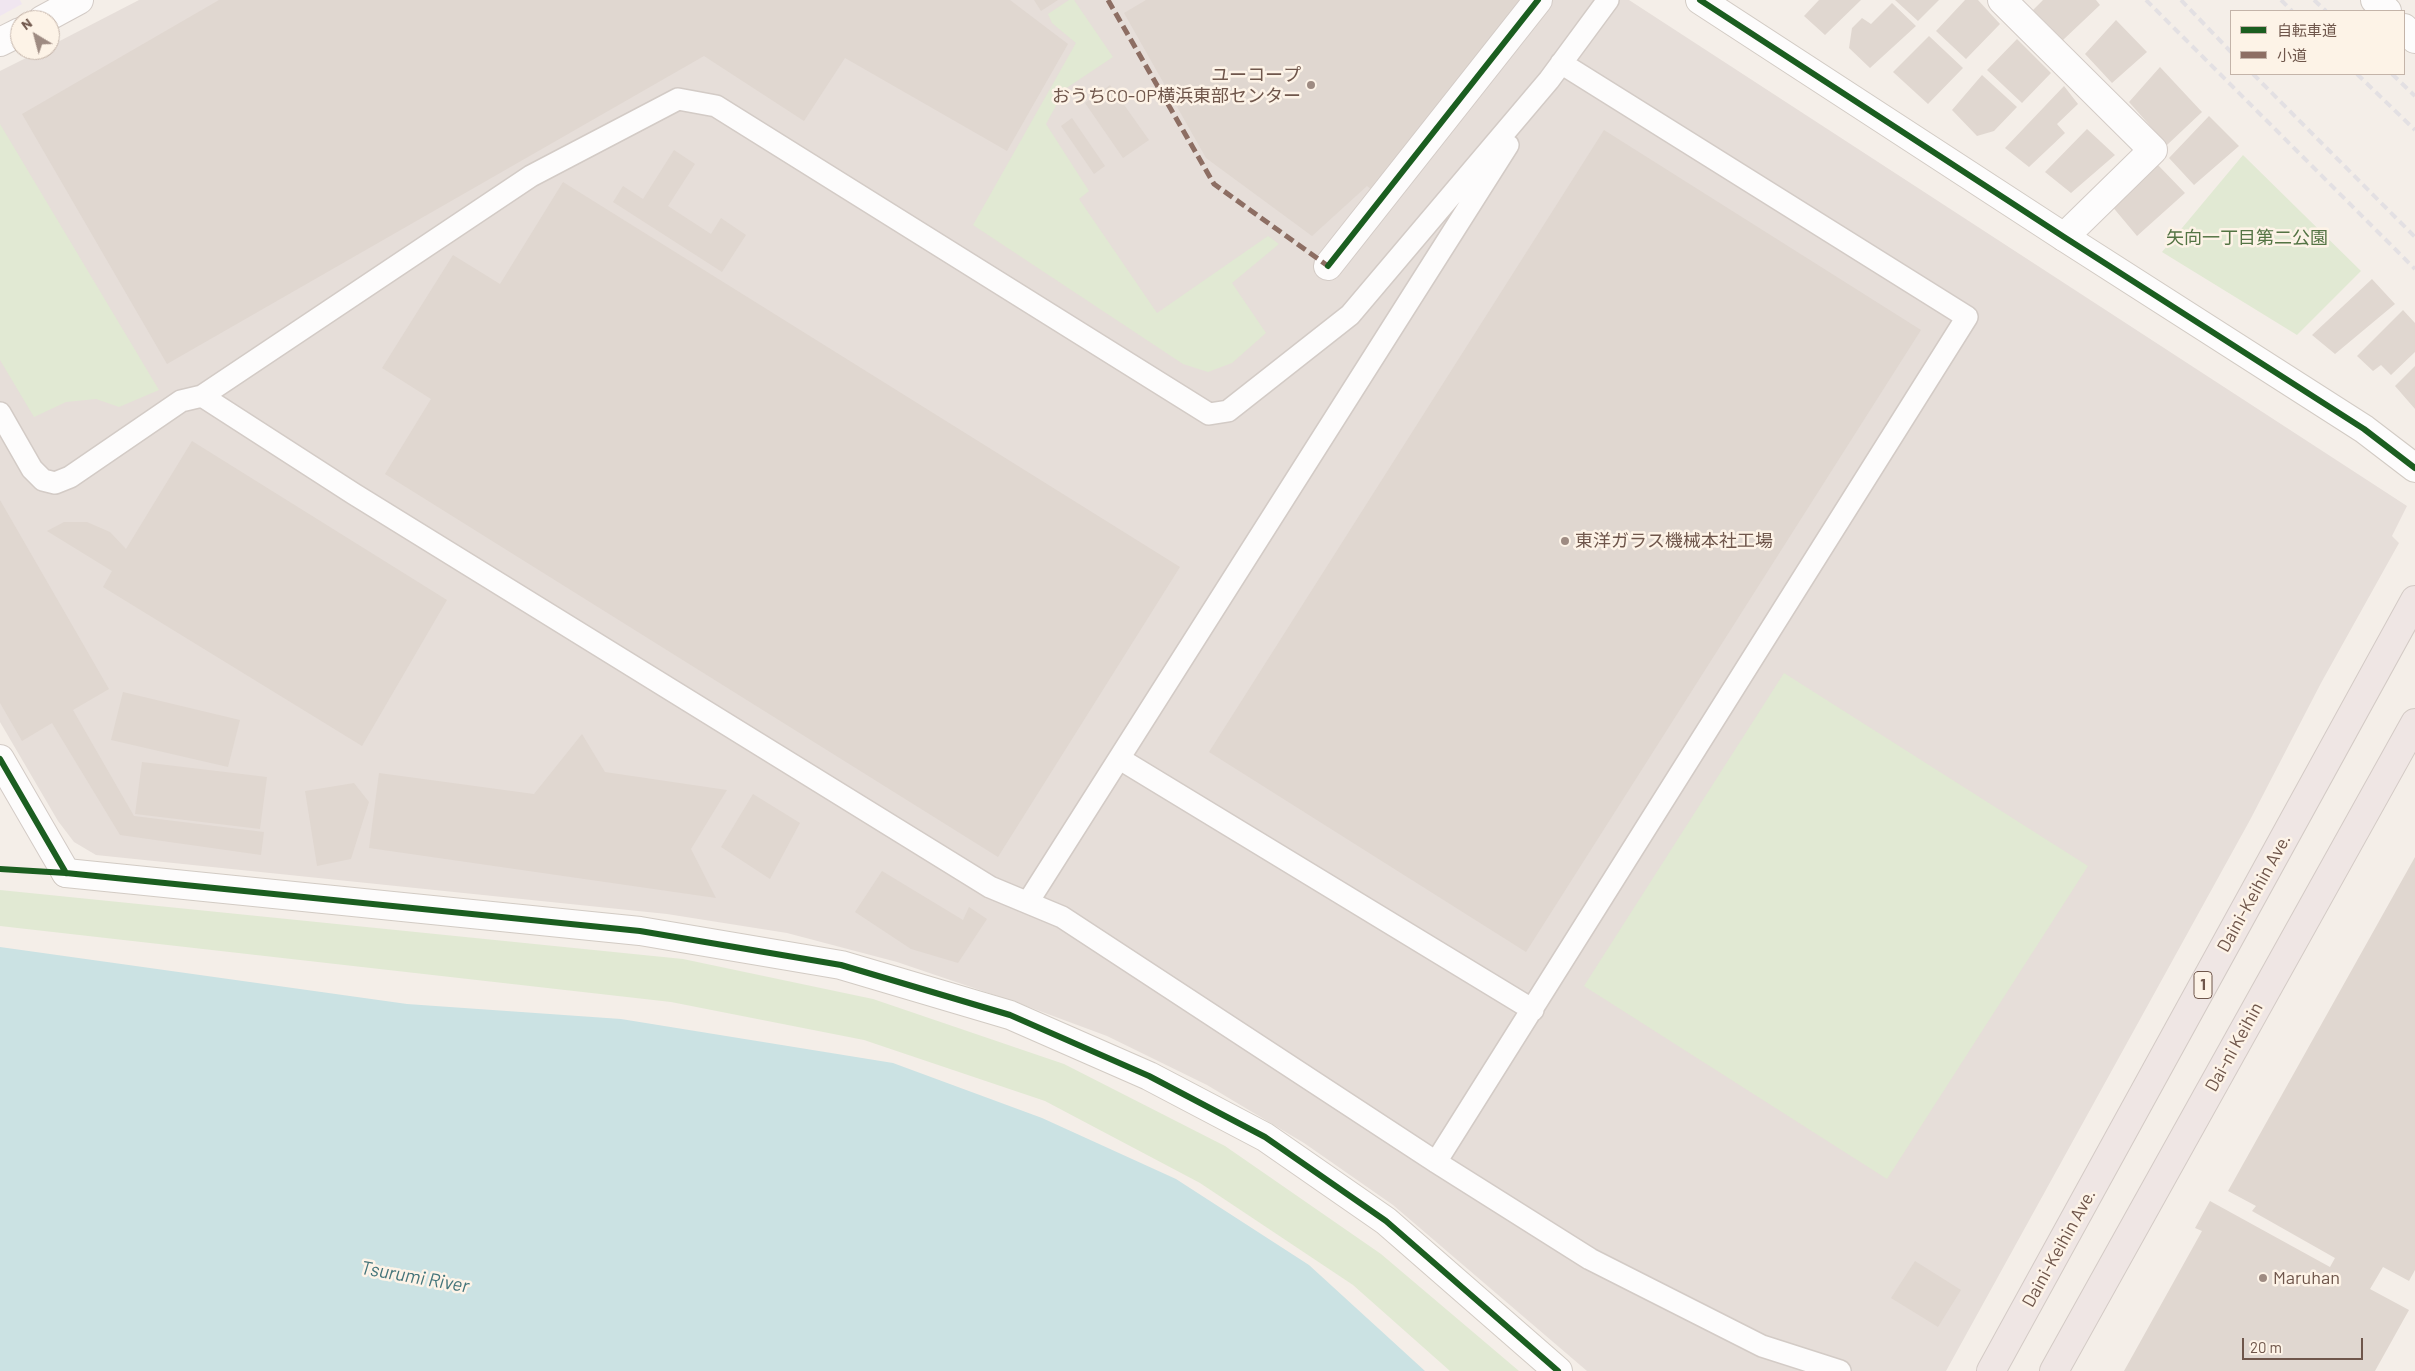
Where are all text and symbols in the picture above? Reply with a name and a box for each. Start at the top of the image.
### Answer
north arrow [10,10,60,60]
legend [2230,10,2405,75]
text: N [17,14,35,33]
text: 自転車道 [2277,21,2337,39]
text: 小道 [2277,46,2307,64]
place label: ユーコープ おうちCO-OP横浜東部センター [1052,64,1301,106]
marker: ユーコープ おうちCO-OP横浜東部センター [1305,79,1317,91]
park label: 矢向一丁目第二公園 [2166,227,2328,249]
place label: 東洋ガラス機械本社工場 [1575,530,1773,552]
marker: 東洋ガラス機械本社工場 [1559,535,1571,547]
street label: Daini-Keihin Ave. [2213,830,2295,956]
road number: 1 [2194,972,2212,998]
street label: Dai-ni Keihin [2201,999,2267,1095]
street label: Daini-Keihin Ave. [2018,1185,2100,1311]
water label: Tsurumi River [359,1256,471,1298]
place label: Maruhan [2273,1267,2340,1289]
marker: Maruhan [2257,1272,2269,1284]
scale bar [2245,1328,2366,1360]
text: 20 m [2250,1338,2282,1356]

